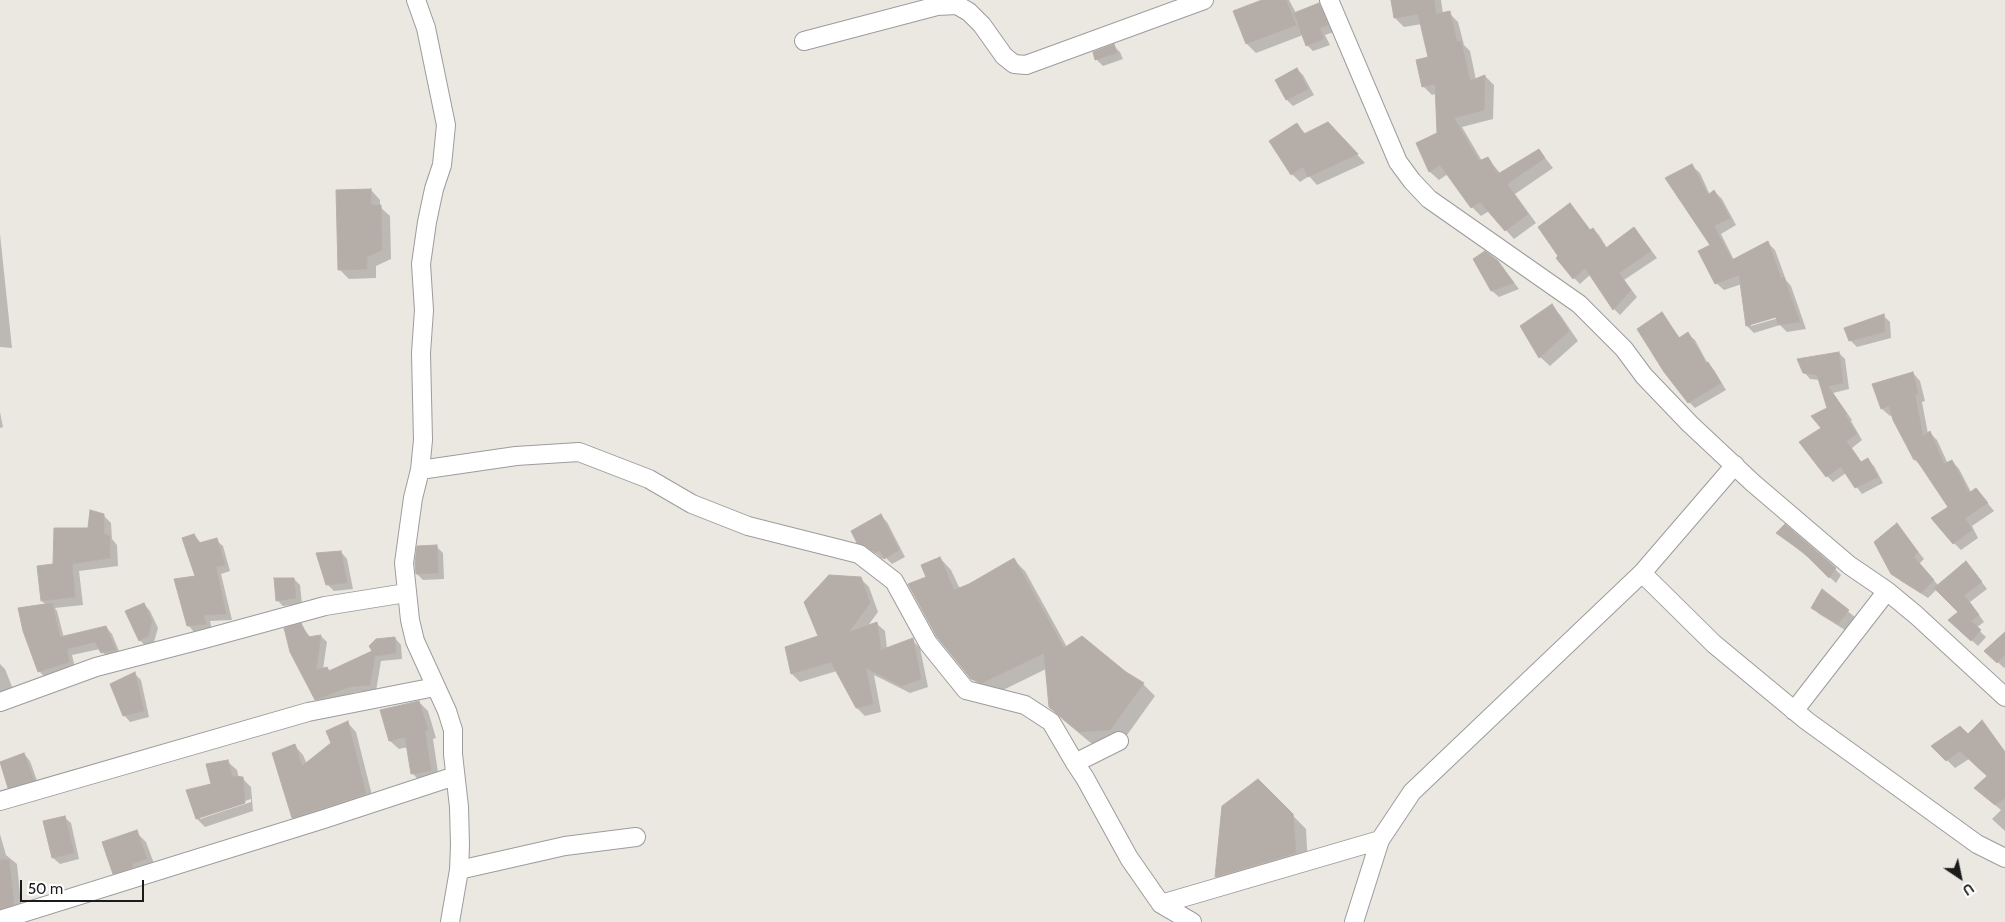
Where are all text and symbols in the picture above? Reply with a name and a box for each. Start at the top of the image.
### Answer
north arrow [1935,852,1985,902]
scale bar [22,870,146,902]
text: U [1959,879,1978,900]
text: 50 m [28,880,63,898]

